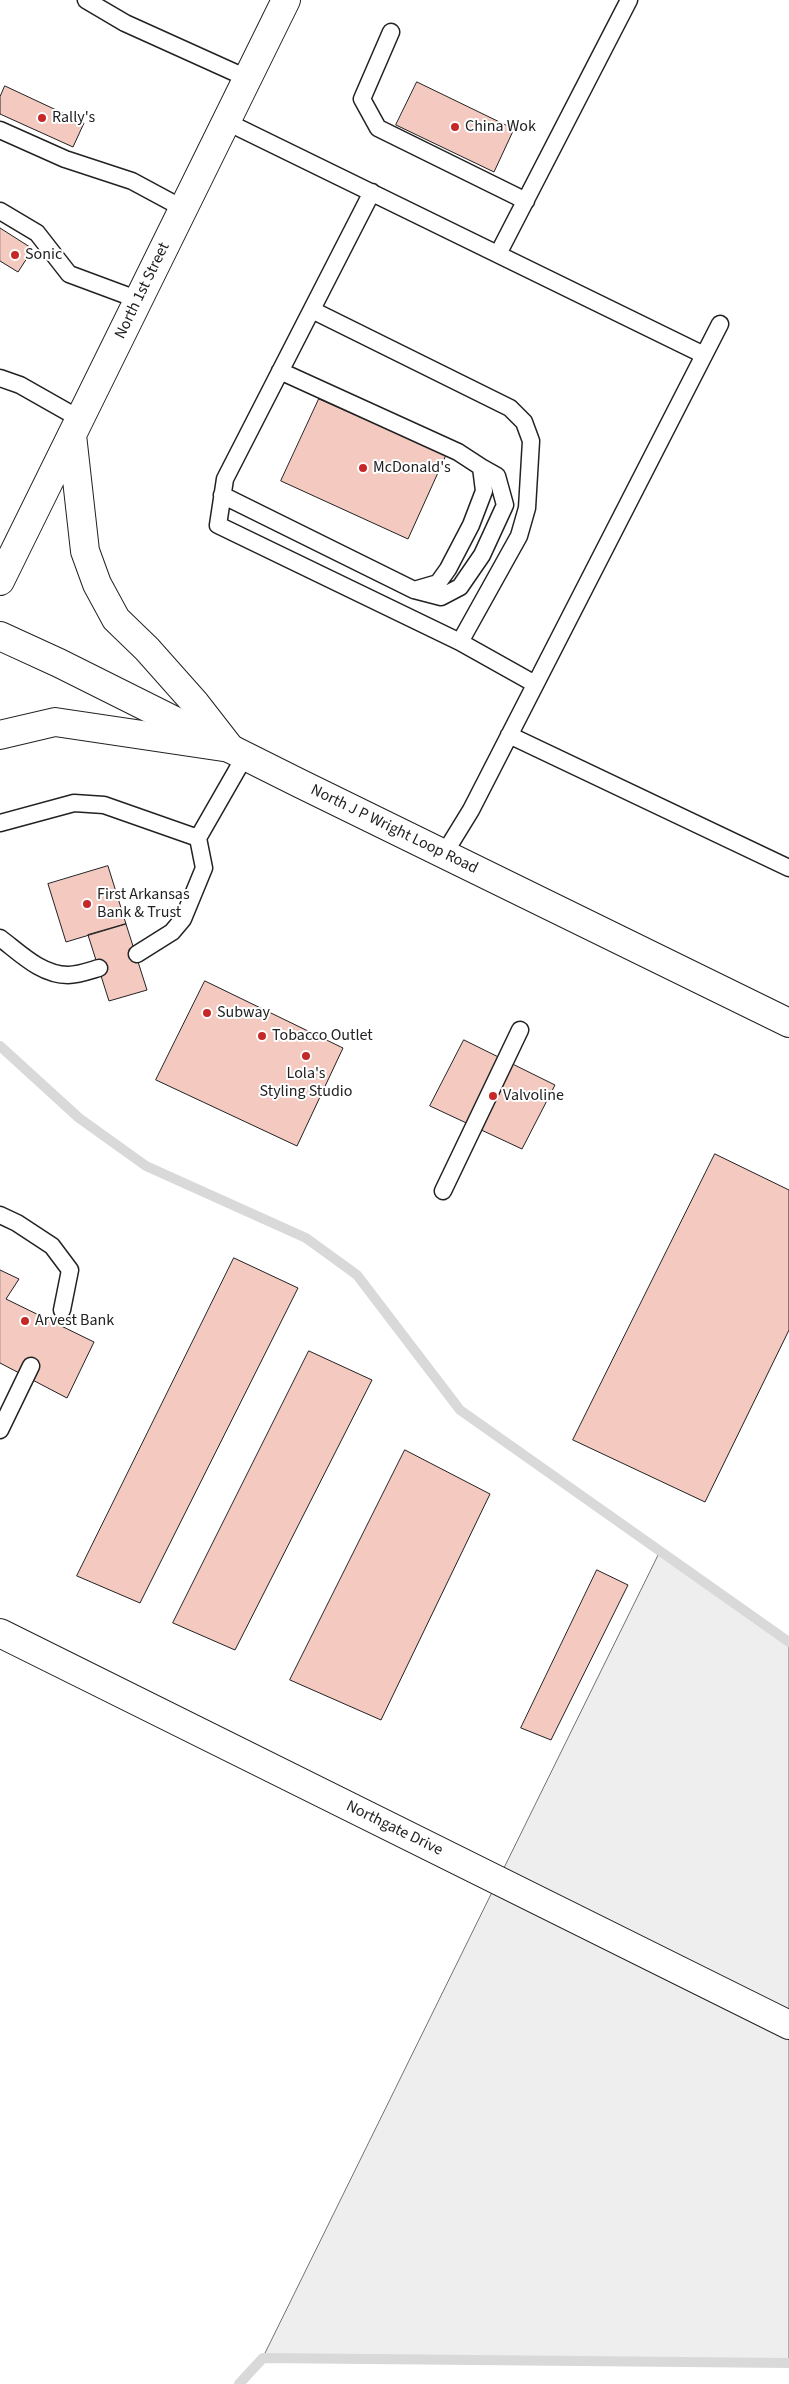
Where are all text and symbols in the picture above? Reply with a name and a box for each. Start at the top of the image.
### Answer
place label: Rally's [52,108,95,128]
marker: Rally's [36,112,48,124]
place label: China Wok [465,117,536,137]
marker: China Wok [449,121,461,133]
street label: North 1st Street [111,240,175,342]
place label: Sonic [25,245,62,265]
marker: Sonic [9,249,21,261]
place label: McDonald's [373,458,451,478]
marker: McDonald's [357,462,369,474]
street label: North J P Wright Loop Road [307,781,481,879]
place label: First Arkansas Bank & Trust [97,885,190,923]
marker: First Arkansas Bank & Trust [81,898,93,910]
place label: Subway [217,1003,270,1023]
marker: Subway [201,1007,213,1019]
place label: Tobacco Outlet [272,1026,373,1046]
marker: Tobacco Outlet [256,1030,268,1042]
marker: Lola's Styling Studio [300,1050,312,1062]
place label: Lola's Styling Studio [260,1064,352,1102]
place label: Valvoline [503,1086,564,1106]
marker: Valvoline [487,1090,499,1102]
place label: Arvest Bank [35,1311,114,1331]
marker: Arvest Bank [19,1315,31,1327]
street label: Northgate Drive [342,1797,446,1861]

